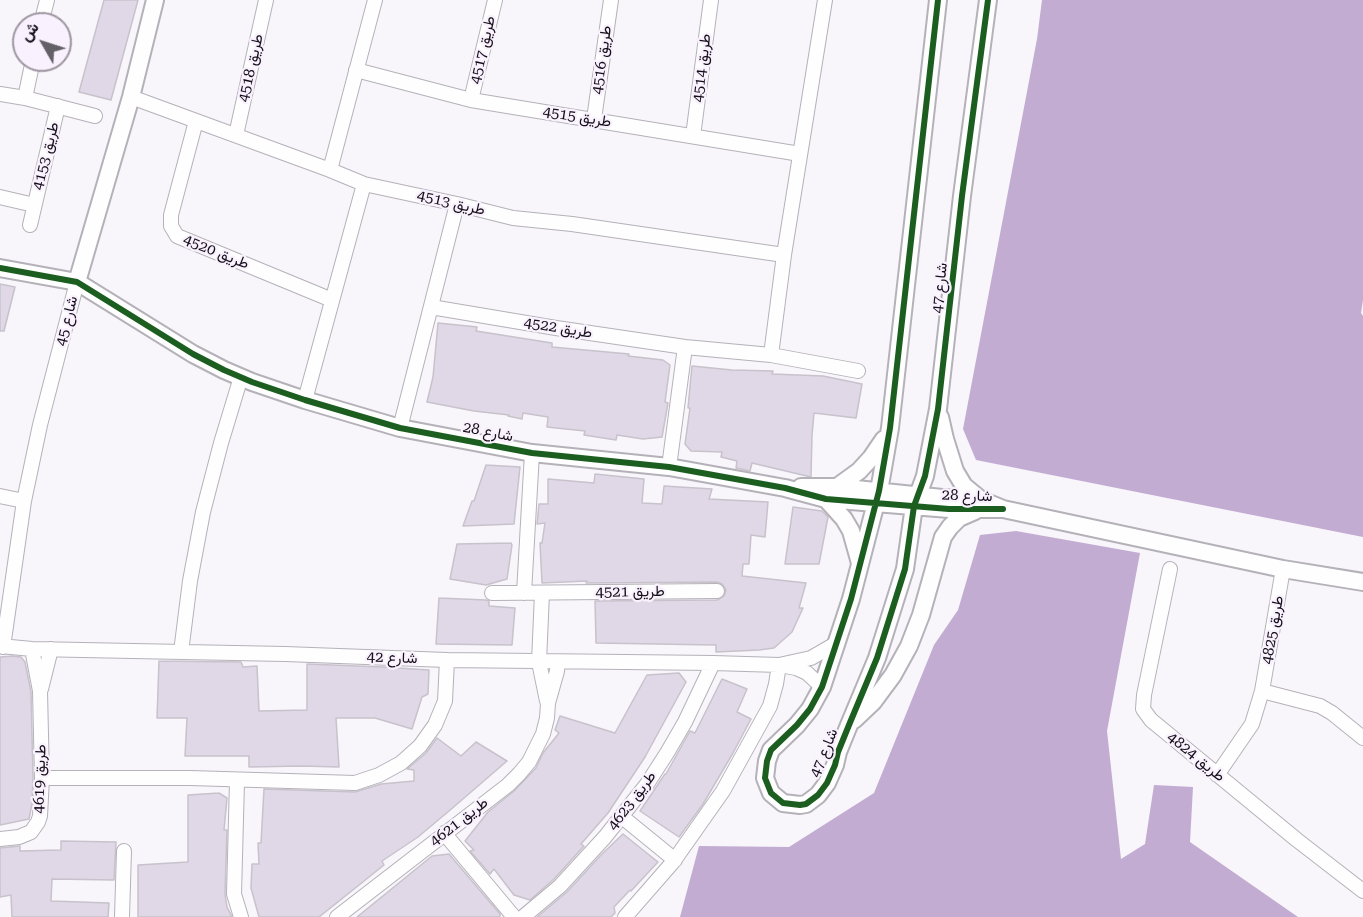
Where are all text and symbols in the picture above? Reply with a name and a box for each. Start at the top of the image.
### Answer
north arrow [12,12,72,72]
street label: طريق 4517 [466,14,500,86]
text: ش [16,18,43,45]
street label: طريق 4516 [588,24,616,96]
street label: طريق 4518 [234,32,268,104]
street label: طريق 4514 [689,33,715,103]
street label: طريق 4515 [541,103,613,131]
street label: طريق 4153 [29,120,63,192]
street label: طريق 4513 [415,186,487,220]
street label: طريق 4520 [181,231,251,273]
street label: شارع 47 [928,262,952,314]
street label: شارع 45 [52,294,82,348]
street label: طريق 4522 [522,314,594,342]
street label: شارع 28 [461,418,515,446]
street label: شارع 28 [941,486,993,506]
street label: طريق 4521 [595,582,665,602]
street label: طريق 4825 [1258,594,1288,666]
street label: شارع 42 [366,648,418,668]
street label: شارع 47 [806,726,842,780]
street label: طريق 4824 [1163,728,1229,786]
street label: طريق 4619 [30,744,50,814]
street label: طريق 4623 [604,768,660,834]
street label: طريق 4621 [426,794,492,850]

